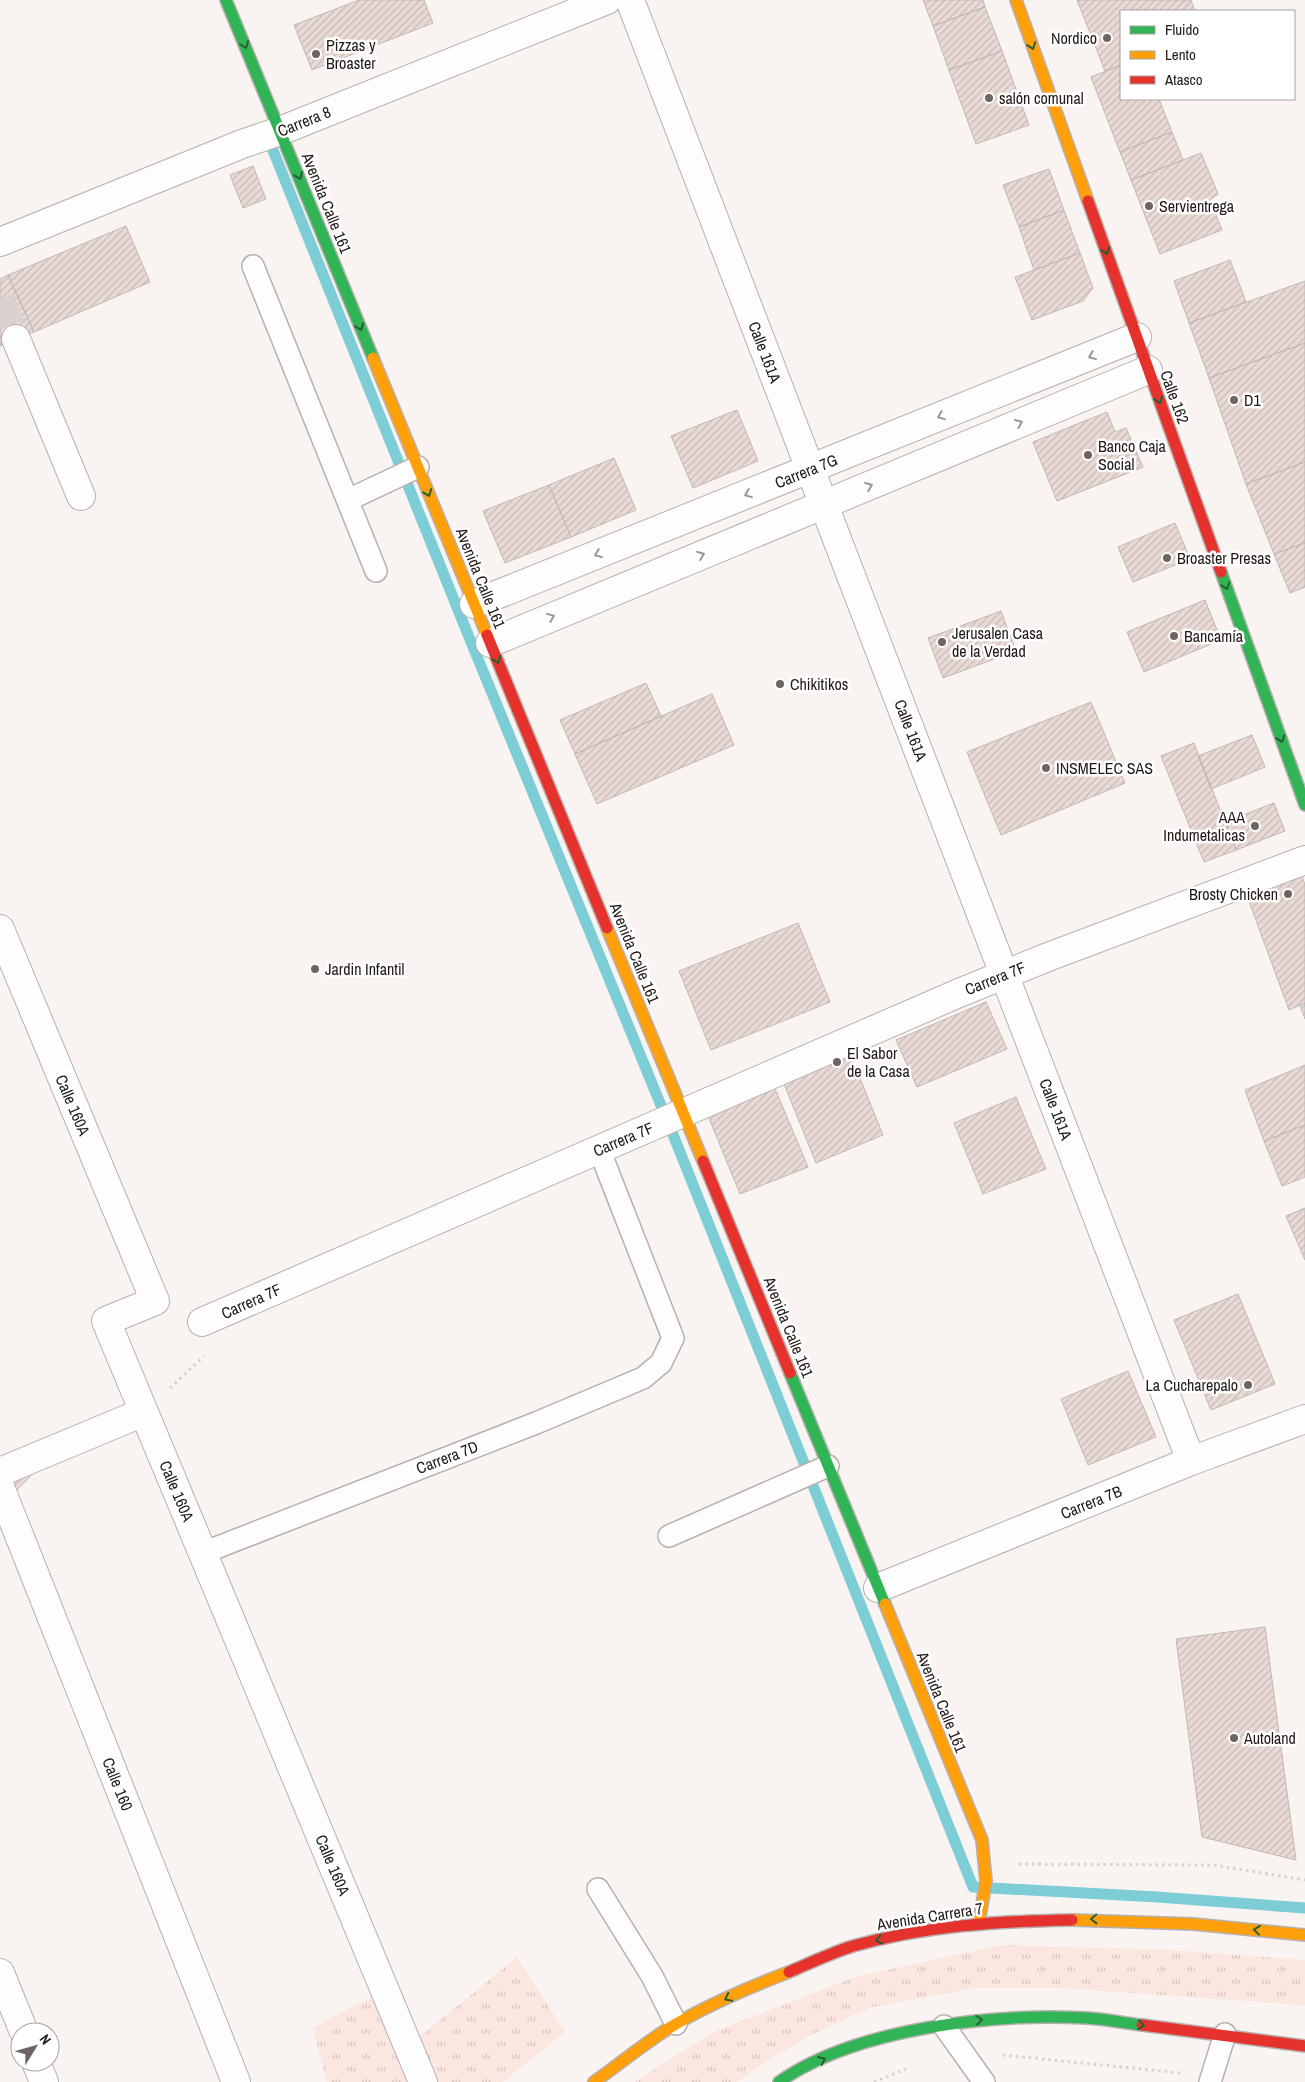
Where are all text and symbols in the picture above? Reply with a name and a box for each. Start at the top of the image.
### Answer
legend [1120,10,1295,100]
text: Fluido [1165,19,1199,40]
place label: Nordico [1051,27,1097,49]
marker: Nordico [1101,32,1113,44]
place label: Pizzas y Broaster [326,34,376,74]
one-way arrow [238,40,249,49]
one-way arrow [1026,41,1036,50]
text: Lento [1165,44,1196,65]
marker: Pizzas y Broaster [310,48,322,60]
text: Atasco [1164,69,1203,90]
place label: salón comunal [999,87,1084,109]
marker: salón comunal [983,92,995,104]
street label: Carrera 8 [274,100,334,142]
street label: Avenida Calle 161 [296,148,358,257]
one-way arrow [292,171,303,180]
place label: Servientrega [1159,195,1235,217]
marker: Servientrega [1143,200,1155,212]
one-way arrow [1100,246,1110,255]
street label: Calle 161A [743,318,787,386]
one-way arrow [354,322,364,330]
one-way arrow [1088,349,1097,360]
street label: Calle 162 [1155,367,1195,427]
place label: D1 [1244,389,1261,411]
marker: D1 [1228,394,1240,406]
one-way arrow [1153,395,1163,404]
one-way arrow [937,410,946,421]
one-way arrow [1014,419,1023,430]
place label: Banco Caja Social [1098,435,1167,475]
street label: Carrera 7G [771,449,841,493]
marker: Banco Caja Social [1082,449,1094,461]
one-way arrow [864,481,873,492]
one-way arrow [422,488,433,497]
one-way arrow [745,488,753,498]
street label: Avenida Calle 161 [450,523,512,632]
place label: Broaster Presas [1177,547,1271,569]
one-way arrow [594,548,603,559]
one-way arrow [696,551,705,561]
marker: Broaster Presas [1161,552,1173,564]
one-way arrow [1220,581,1230,590]
one-way arrow [546,613,555,624]
place label: Jerusalen Casa de la Verdad [952,622,1044,662]
place label: Bancamía [1184,625,1244,647]
marker: Bancamía [1168,630,1180,642]
marker: Jerusalen Casa de la Verdad [936,636,948,648]
one-way arrow [491,655,501,663]
place label: Chikitikos [790,673,848,695]
marker: Chikitikos [774,678,786,690]
street label: Calle 161A [889,696,933,764]
one-way arrow [1275,734,1285,742]
place label: INSMELEC SAS [1056,757,1153,779]
marker: INSMELEC SAS [1040,762,1052,774]
place label: AAA Indumetalicas [1163,806,1245,846]
marker: AAA Indumetalicas [1249,820,1261,832]
place label: Brosty Chicken [1189,883,1278,905]
marker: Brosty Chicken [1282,888,1294,900]
street label: Avenida Calle 161 [604,898,666,1007]
street label: Carrera 7F [961,956,1029,1000]
place label: Jardin Infantil [325,958,405,980]
marker: Jardin Infantil [309,963,321,975]
place label: El Sabor de la Casa [847,1042,910,1082]
marker: El Sabor de la Casa [831,1056,843,1068]
street label: Calle 160A [50,1071,96,1139]
street label: Calle 161A [1034,1075,1078,1143]
street label: Carrera 7F [590,1116,656,1162]
street label: Avenida Calle 161 [758,1272,820,1381]
street label: Carrera 7F [218,1278,284,1324]
place label: La Cucharepalo [1145,1374,1238,1396]
marker: La Cucharepalo [1242,1379,1254,1391]
street label: Carrera 7D [413,1435,481,1479]
street label: Calle 160A [154,1457,200,1525]
street label: Carrera 7B [1057,1480,1125,1524]
street label: Avenida Calle 161 [911,1647,973,1756]
place label: Autoland [1243,1727,1296,1749]
marker: Autoland [1228,1732,1240,1744]
street label: Calle 160 [97,1754,139,1814]
street label: Calle 160A [310,1831,356,1899]
street label: Avenida Carrera 7 [874,1897,985,1935]
one-way arrow [1090,1914,1098,1924]
one-way arrow [1252,1925,1260,1936]
one-way arrow [875,1934,884,1945]
one-way arrow [724,1992,733,2002]
one-way arrow [975,2015,983,2026]
one-way arrow [1137,2019,1145,2030]
north arrow [10,2022,60,2072]
text: N [36,2030,55,2048]
one-way arrow [817,2055,826,2066]

